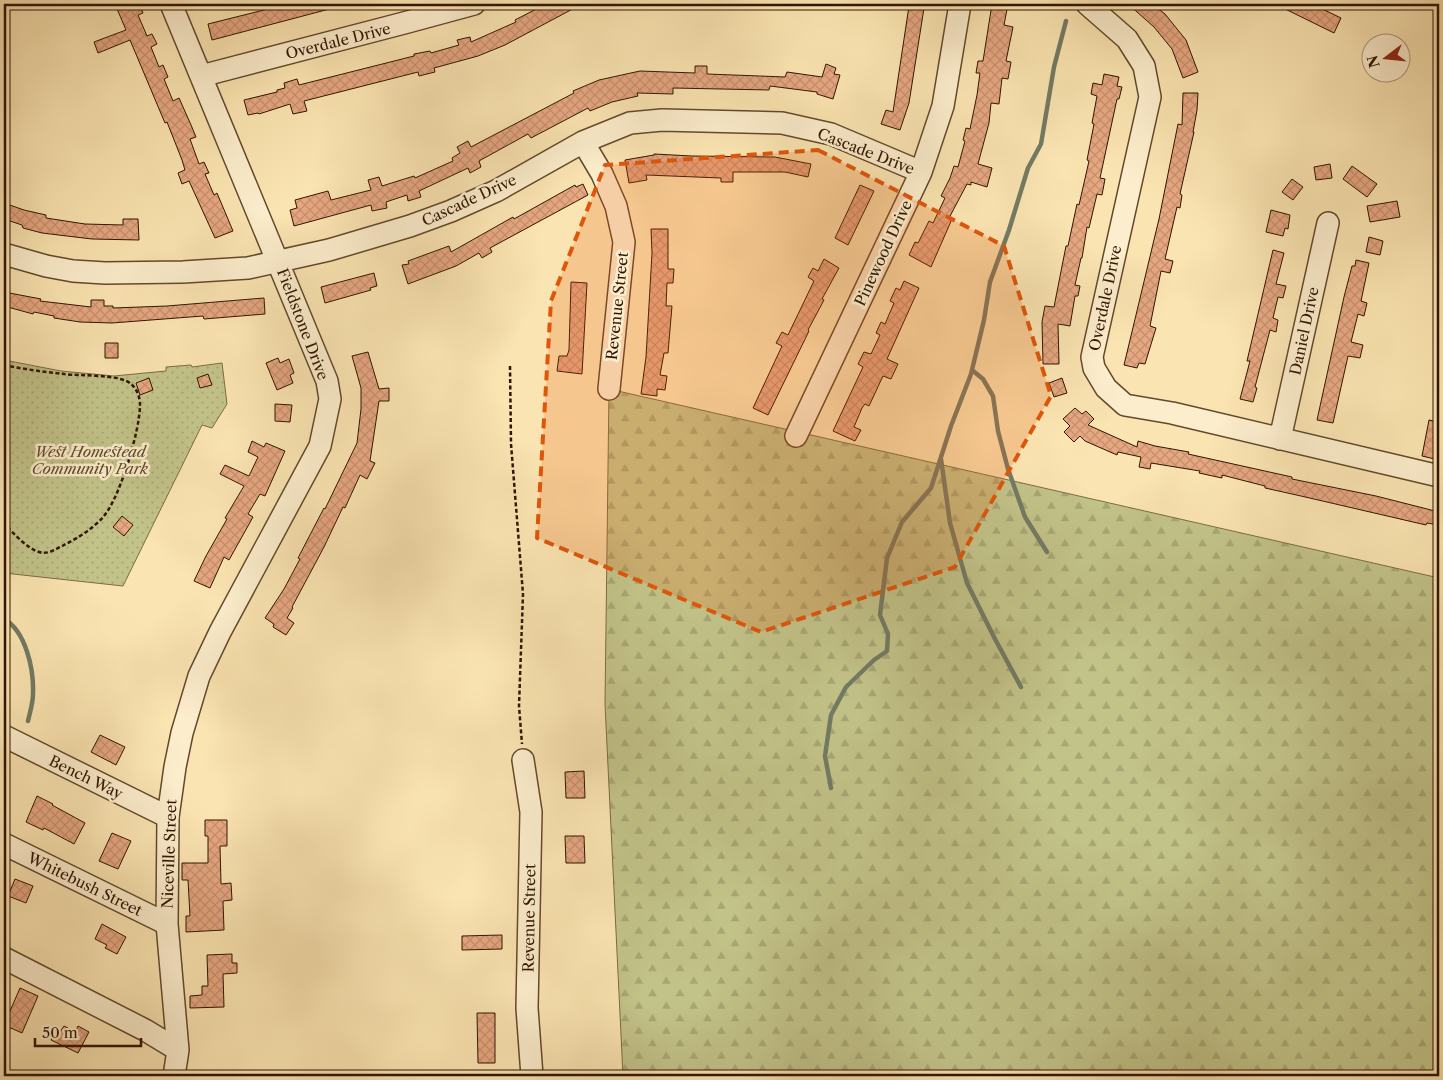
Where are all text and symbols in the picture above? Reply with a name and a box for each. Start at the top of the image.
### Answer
street label: Overdale Drive [284,19,392,63]
north arrow [1360,32,1410,82]
text: N [1363,53,1384,70]
street label: Cascade Drive [815,124,917,178]
street label: Cascade Drive [419,170,519,230]
street label: Pinewood Drive [850,197,916,309]
street label: Overdale Drive [1085,243,1125,353]
street label: Revenue Street [602,250,632,361]
street label: Fieldstone Drive [273,266,333,382]
street label: Daniel Drive [1285,285,1323,377]
park label: West Homestead Community Park [32,442,148,478]
street label: Bench Way [46,751,127,803]
street label: Niceville Street [158,798,180,909]
street label: Whitebush Street [24,848,146,920]
street label: Revenue Street [519,863,539,972]
scale bar [35,1015,141,1047]
text: 50 m [42,1023,78,1042]

